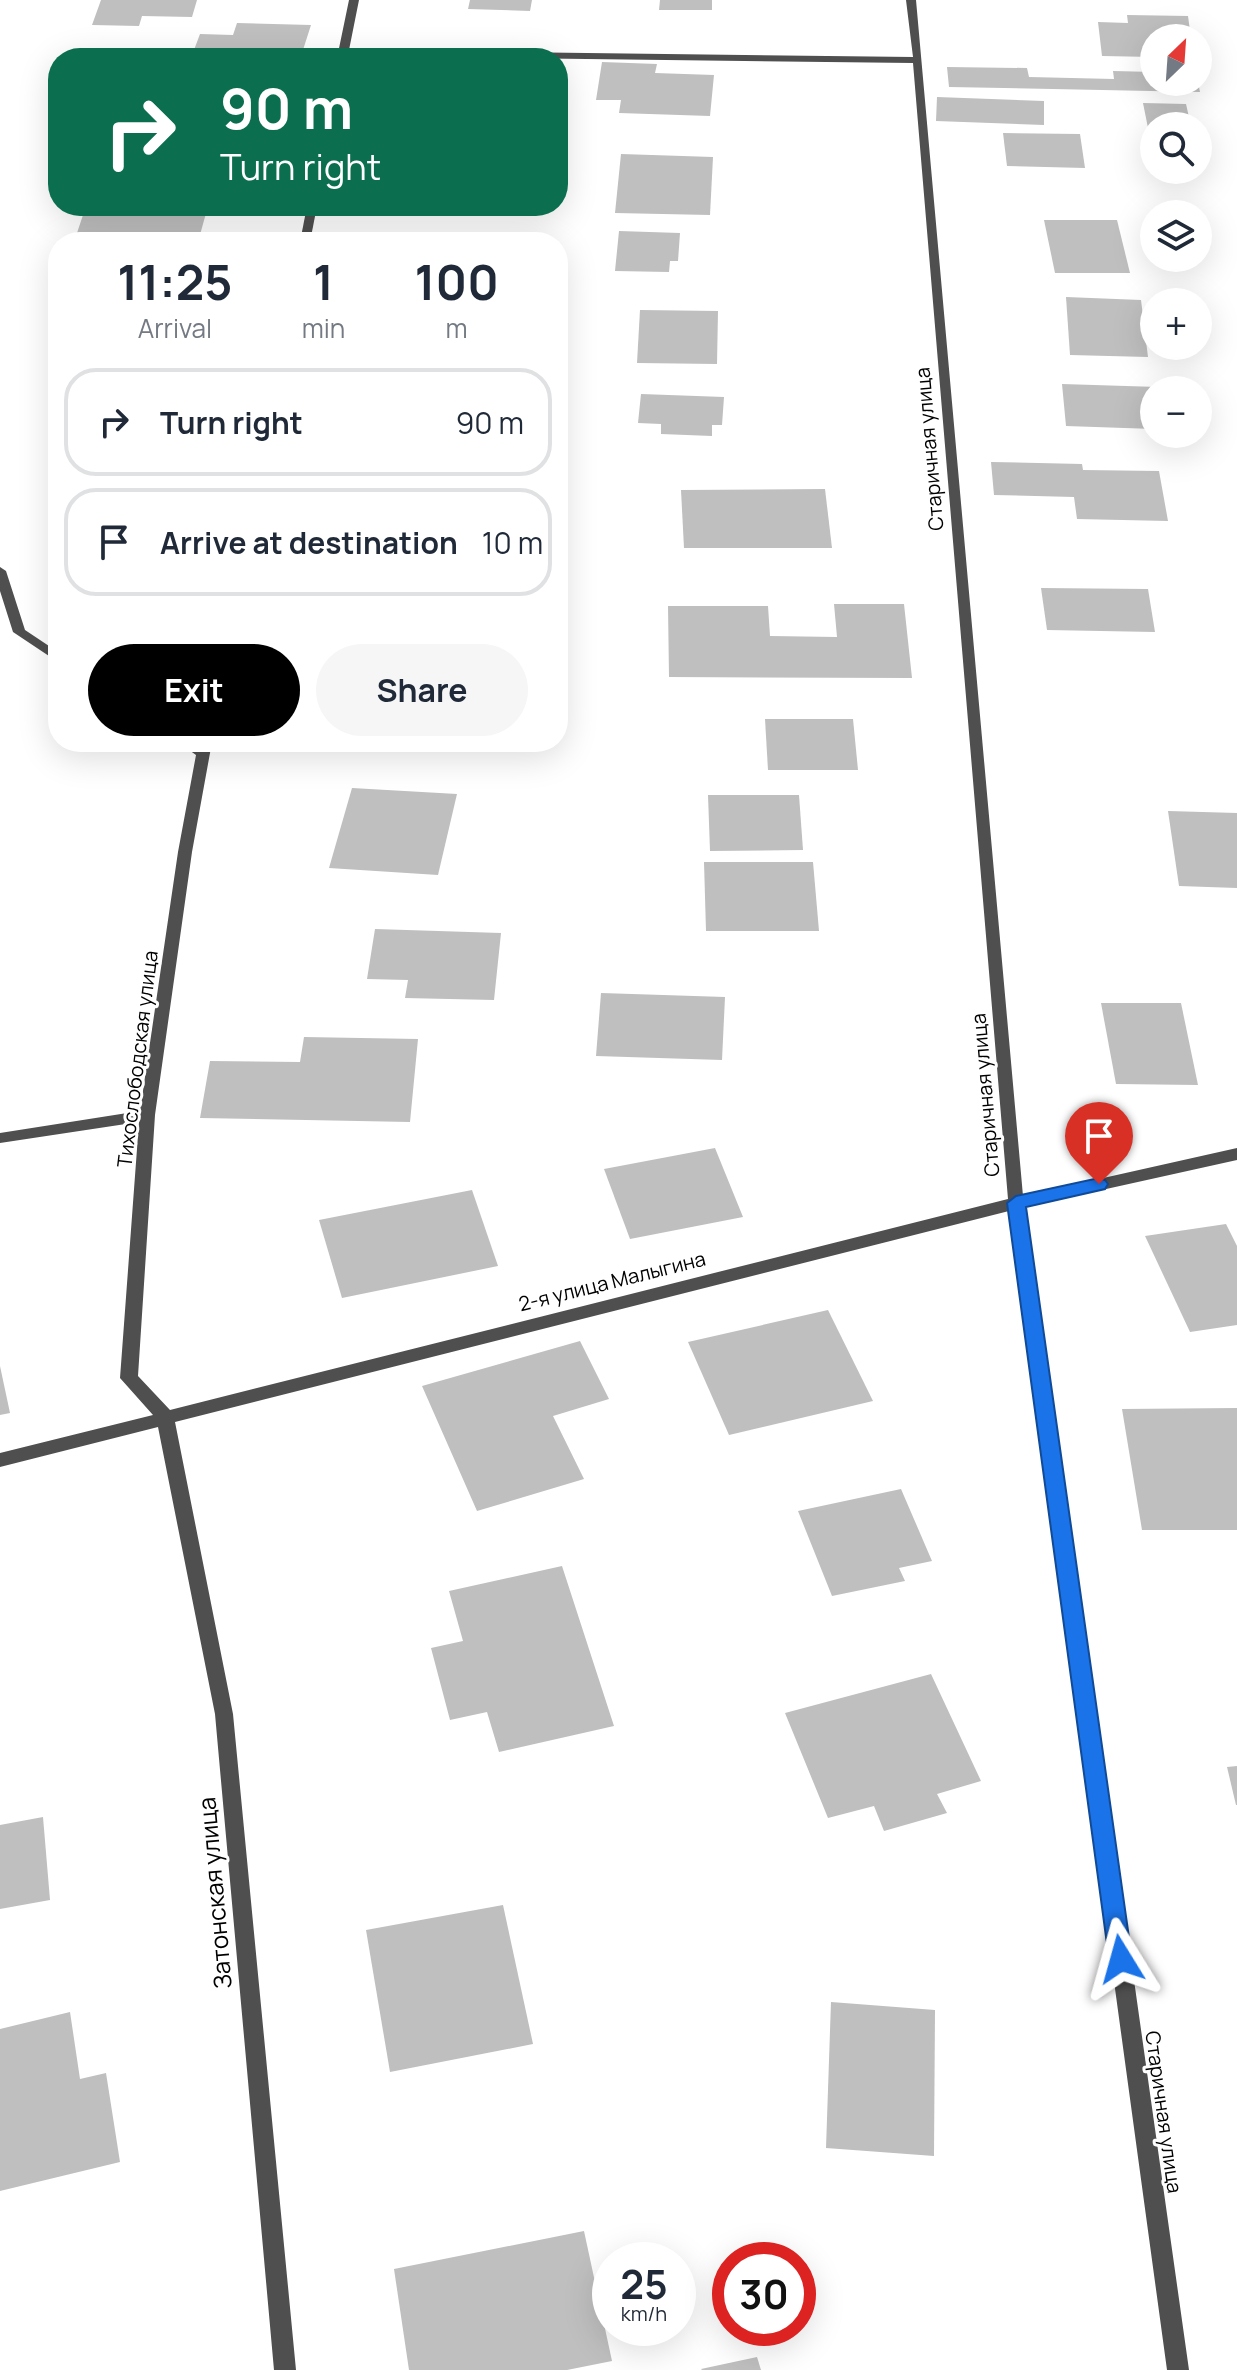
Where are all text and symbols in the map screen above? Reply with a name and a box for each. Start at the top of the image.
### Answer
north arrow [1140,24,1212,96]
map controls [1140,24,1212,448]
text: 90 m [220,69,353,146]
icon: right [88,80,192,184]
button: search [1140,112,1212,184]
text: Turn right [220,142,381,191]
button: layers [1140,200,1212,272]
text: 11:25 [117,249,232,314]
text: 1 [313,249,334,314]
text: 100 [415,249,499,314]
button: + [1140,288,1212,360]
text: Arrival [138,310,212,346]
text: min [302,310,345,346]
text: m [446,310,468,346]
street label: Старичная улица [908,366,950,532]
button: − [1140,376,1212,448]
icon: right [92,400,136,444]
text: Turn right [160,402,303,443]
text: 90 m [456,402,524,443]
icon: arrive [92,520,136,564]
text: Arrive at destination [160,522,458,563]
text: 10 m [482,522,543,563]
button: Exit [88,644,300,736]
button: Share [316,644,528,736]
street label: Тихослободская улица [110,949,164,1169]
street label: Старичная улица [964,1012,1006,1178]
pin [1065,1102,1133,1184]
icon: arrive [1077,1114,1121,1158]
street label: 2-я улица Малыгина [516,1245,708,1317]
street label: Затонская улица [189,1796,239,1990]
position arrow [1079,1917,1163,2001]
street label: Старичная улица [1139,2029,1189,2195]
speed limit sign: 30 [712,2242,816,2346]
text: 25 [620,2256,668,2311]
text: km/h [621,2300,667,2327]

